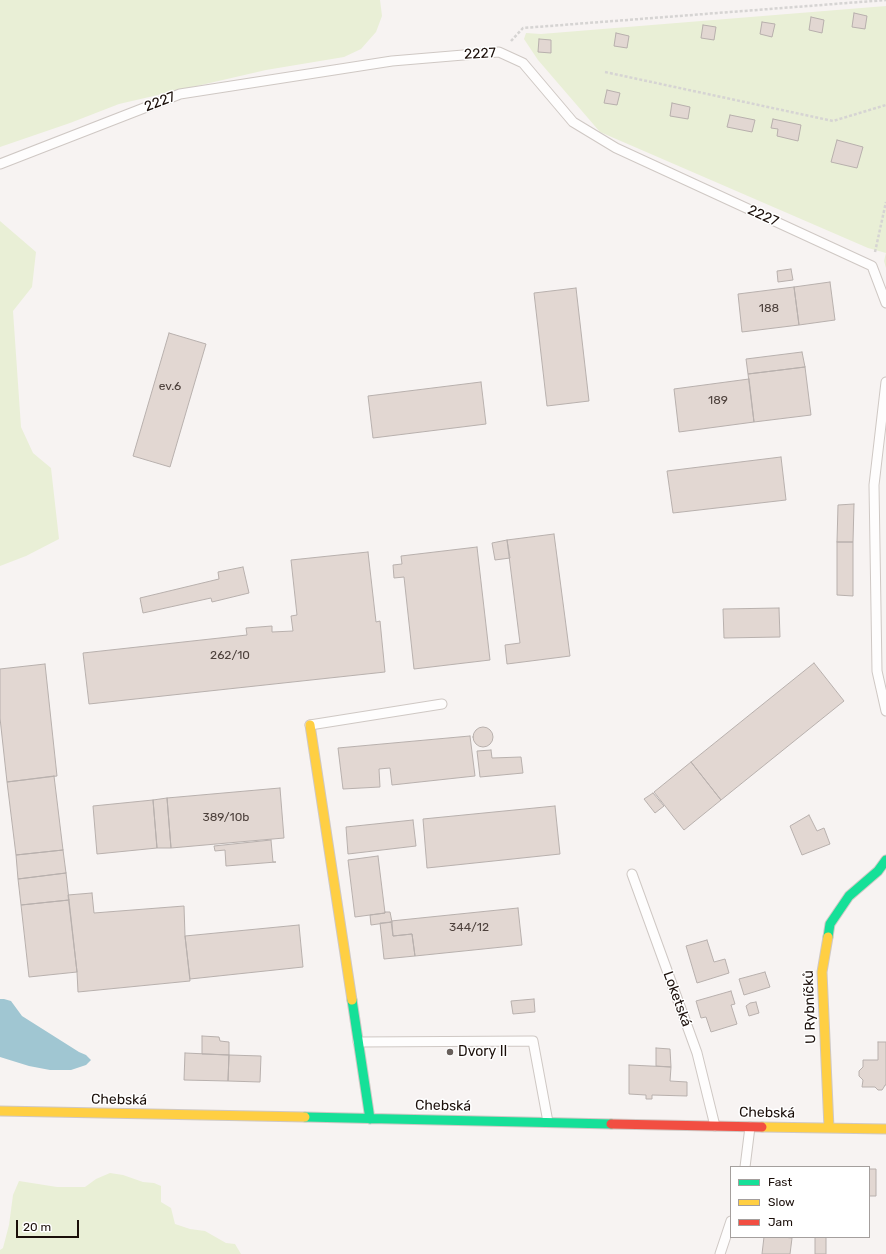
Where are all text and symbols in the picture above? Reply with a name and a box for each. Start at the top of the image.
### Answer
street label: 2227 [464,45,496,63]
street label: 2227 [142,88,178,116]
street label: 2227 [745,202,781,230]
house number: 188 [759,302,779,316]
house number: ev.6 [159,380,181,394]
house number: 189 [708,394,728,408]
house number: 262/10 [210,649,250,663]
house number: 389/10b [203,811,249,825]
house number: 344/12 [449,921,489,935]
street label: Loketská [659,969,695,1029]
street label: U Rybníčků [800,970,820,1044]
place label: Dvory II [458,1044,507,1060]
marker: Dvory II [445,1047,455,1057]
street label: Chebská [91,1091,147,1109]
street label: Chebská [415,1097,471,1115]
street label: Chebská [739,1104,795,1122]
legend [730,1166,870,1238]
text: Fast [768,1175,792,1189]
text: Slow [768,1195,795,1209]
scale bar [18,1212,81,1238]
text: Jam [768,1215,793,1229]
text: 20 m [23,1220,51,1234]

